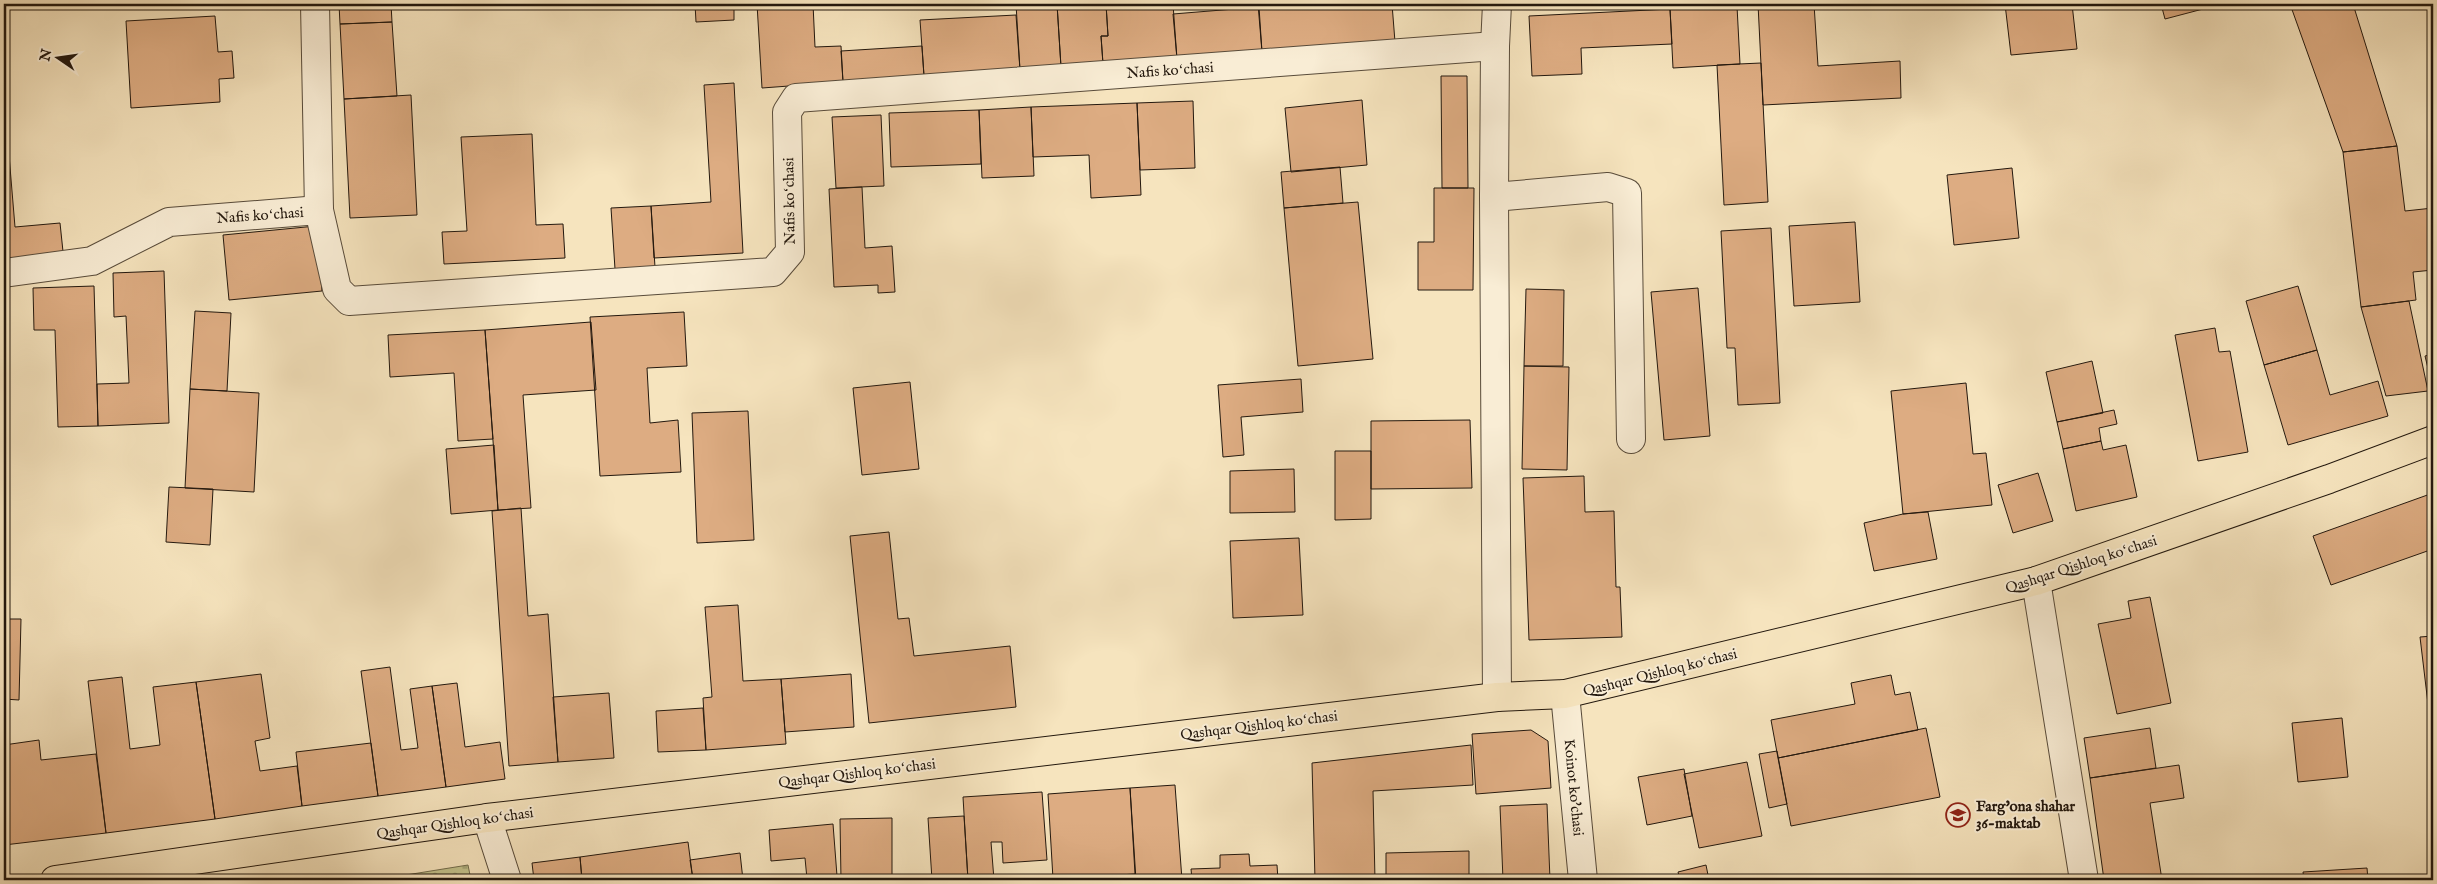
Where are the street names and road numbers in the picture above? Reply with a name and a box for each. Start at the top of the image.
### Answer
street label: Nafis koʻchasi [1126,58,1214,83]
street label: Nafis koʻchasi [779,157,800,245]
street label: Nafis koʻchasi [216,203,304,228]
street label: Qashqar Qishloq koʻchasi [2003,531,2159,598]
street label: Qashqar Qishloq koʻchasi [1581,644,1739,701]
street label: Qashqar Qishloq koʻchasi [1179,706,1339,745]
street label: Koinot ko'chasi [1559,738,1588,837]
street label: Qashqar Qishloq koʻchasi [777,754,937,793]
street label: Qashqar Qishloq koʻchasi [375,803,535,844]

